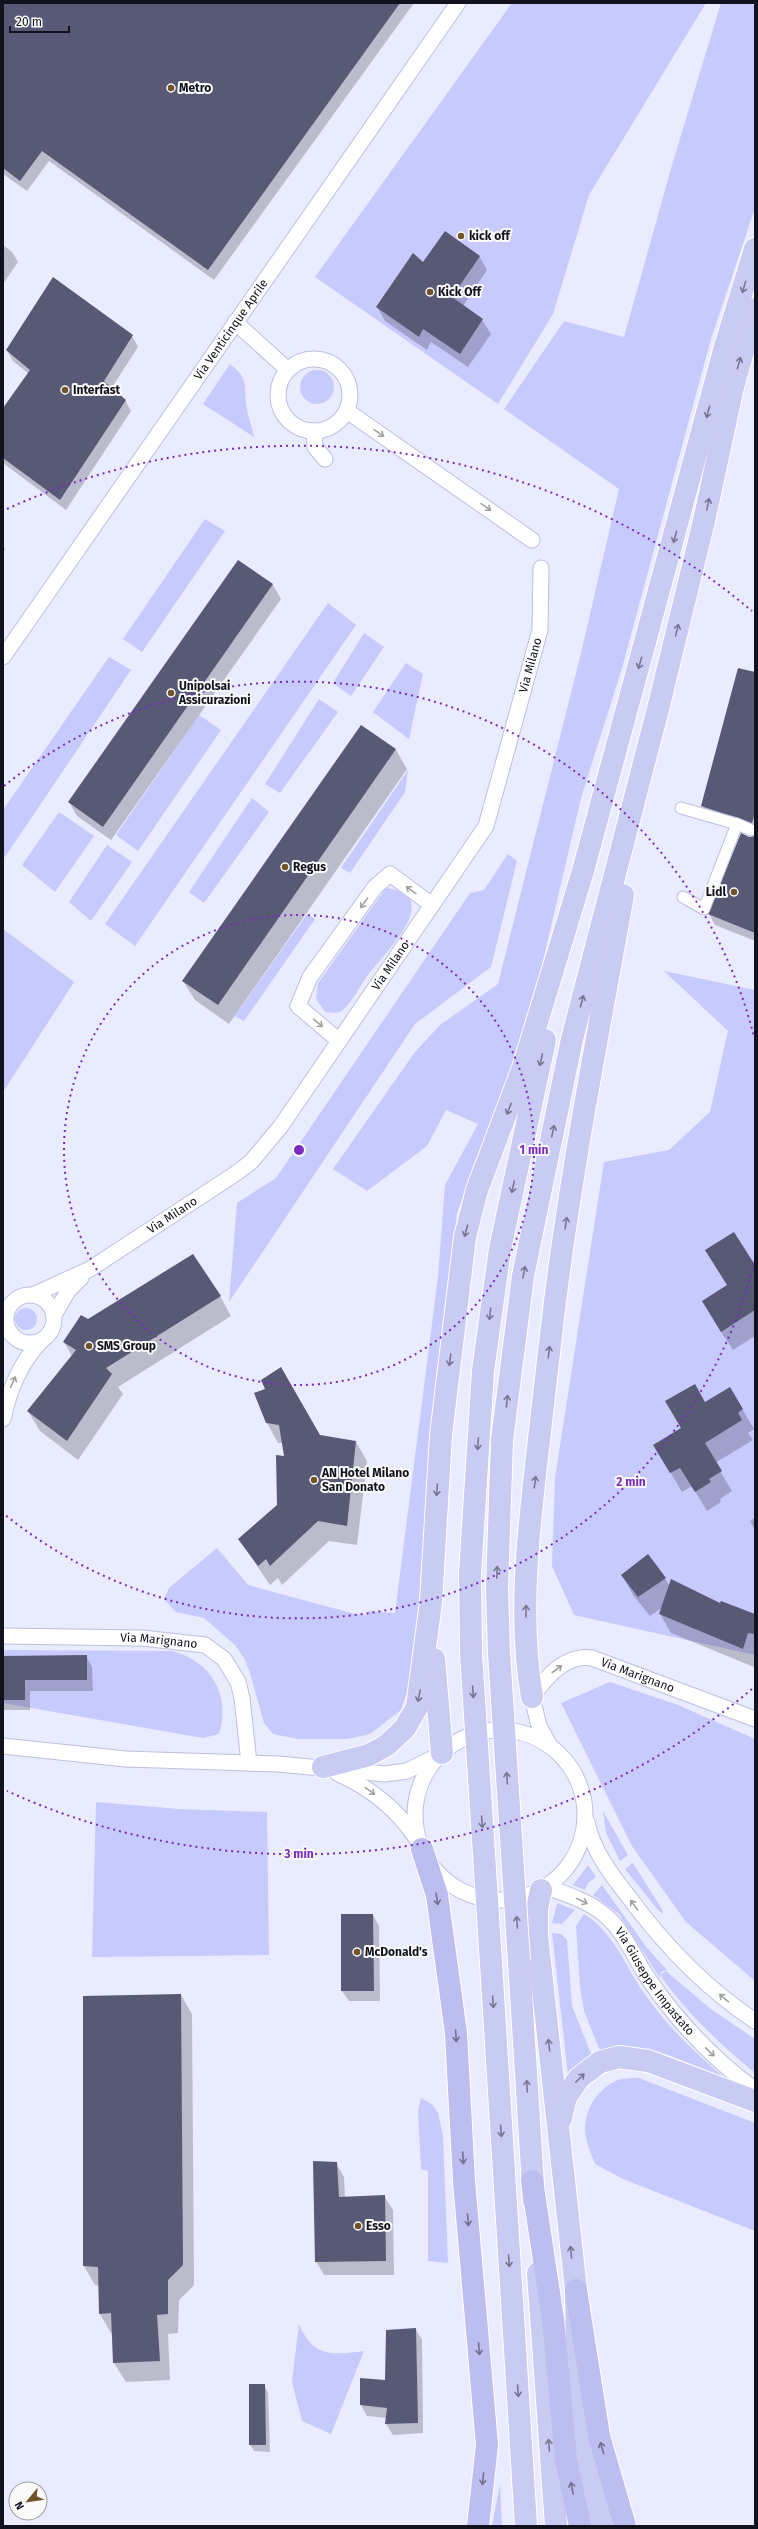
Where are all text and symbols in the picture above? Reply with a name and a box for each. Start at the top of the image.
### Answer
scale bar [10,8,69,34]
text: 20 m [16,15,42,29]
place label: Metro [179,81,211,95]
marker: Metro [166,83,176,93]
place label: kick off [469,229,512,243]
marker: kick off [456,231,466,241]
street label: Via Venticinque Aprile [191,276,271,383]
one-way arrow [740,280,747,293]
place label: Kick Off [438,285,483,299]
marker: Kick Off [425,287,435,297]
one-way arrow [736,357,743,370]
place label: Interfast [73,383,121,397]
marker: Interfast [60,385,70,395]
one-way arrow [704,405,711,418]
one-way arrow [373,429,384,437]
one-way arrow [704,498,712,511]
one-way arrow [480,503,491,511]
one-way arrow [671,530,678,543]
one-way arrow [674,624,682,637]
street label: Via Milano [516,636,545,694]
one-way arrow [636,656,644,669]
place label: Unipolsai Assicurazioni [178,679,251,707]
marker: Unipolsai Assicurazioni [166,688,176,698]
place label: Regus [293,860,326,874]
marker: Regus [280,862,290,872]
one-way arrow [405,885,416,894]
place label: Lidl [706,885,726,899]
marker: Lidl [729,887,739,897]
one-way arrow [360,897,368,908]
street label: Via Milano [369,938,412,993]
one-way arrow [579,995,586,1008]
one-way arrow [313,1018,324,1027]
one-way arrow [537,1053,545,1066]
one-way arrow [505,1103,513,1115]
one-way arrow [549,1125,557,1138]
centre of rings [292,1143,306,1157]
text: 1 min [520,1143,548,1157]
one-way arrow [509,1180,517,1193]
street label: Via Milano [145,1194,200,1236]
one-way arrow [562,1217,570,1230]
one-way arrow [462,1225,470,1238]
one-way arrow [521,1266,529,1279]
one-way arrow [486,1308,494,1321]
place label: SMS Group [97,1339,156,1353]
marker: SMS Group [84,1341,94,1351]
one-way arrow [546,1346,553,1359]
one-way arrow [447,1353,454,1366]
one-way arrow [10,1376,17,1388]
one-way arrow [503,1395,511,1408]
one-way arrow [475,1437,482,1450]
place label: AN Hotel Milano San Donato [321,1466,409,1494]
marker: AN Hotel Milano San Donato [309,1475,319,1485]
text: 2 min [616,1475,646,1489]
one-way arrow [531,1476,538,1489]
one-way arrow [434,1483,441,1496]
one-way arrow [494,1566,501,1579]
one-way arrow [522,1605,530,1618]
street label: Via Marignano [120,1631,198,1651]
street label: Via Marignano [599,1655,676,1695]
one-way arrow [552,1665,563,1673]
one-way arrow [470,1685,477,1698]
one-way arrow [415,1689,423,1702]
one-way arrow [504,1772,511,1785]
one-way arrow [364,1787,375,1795]
one-way arrow [478,1815,485,1828]
text: 3 min [283,1847,314,1861]
one-way arrow [434,1893,442,1906]
one-way arrow [576,1898,588,1905]
one-way arrow [630,1899,638,1910]
one-way arrow [513,1916,520,1929]
street label: Via Giuseppe Impastato [612,1925,697,2038]
place label: McDonald's [365,1945,428,1959]
marker: McDonald's [352,1947,362,1957]
one-way arrow [718,1994,729,2003]
one-way arrow [490,1995,497,2008]
one-way arrow [452,2029,459,2042]
one-way arrow [545,2039,553,2052]
one-way arrow [705,2047,715,2056]
one-way arrow [575,2073,585,2083]
one-way arrow [523,2080,530,2093]
one-way arrow [498,2124,505,2137]
one-way arrow [459,2151,467,2164]
one-way arrow [464,2213,471,2226]
place label: Esso [366,2219,391,2233]
marker: Esso [353,2221,363,2231]
one-way arrow [568,2246,575,2259]
one-way arrow [506,2254,513,2267]
one-way arrow [476,2342,483,2355]
one-way arrow [514,2384,521,2397]
one-way arrow [546,2439,553,2452]
one-way arrow [598,2442,606,2455]
one-way arrow [479,2472,487,2485]
north arrow [8,2481,48,2521]
one-way arrow [568,2482,576,2495]
text: N [12,2499,27,2512]

